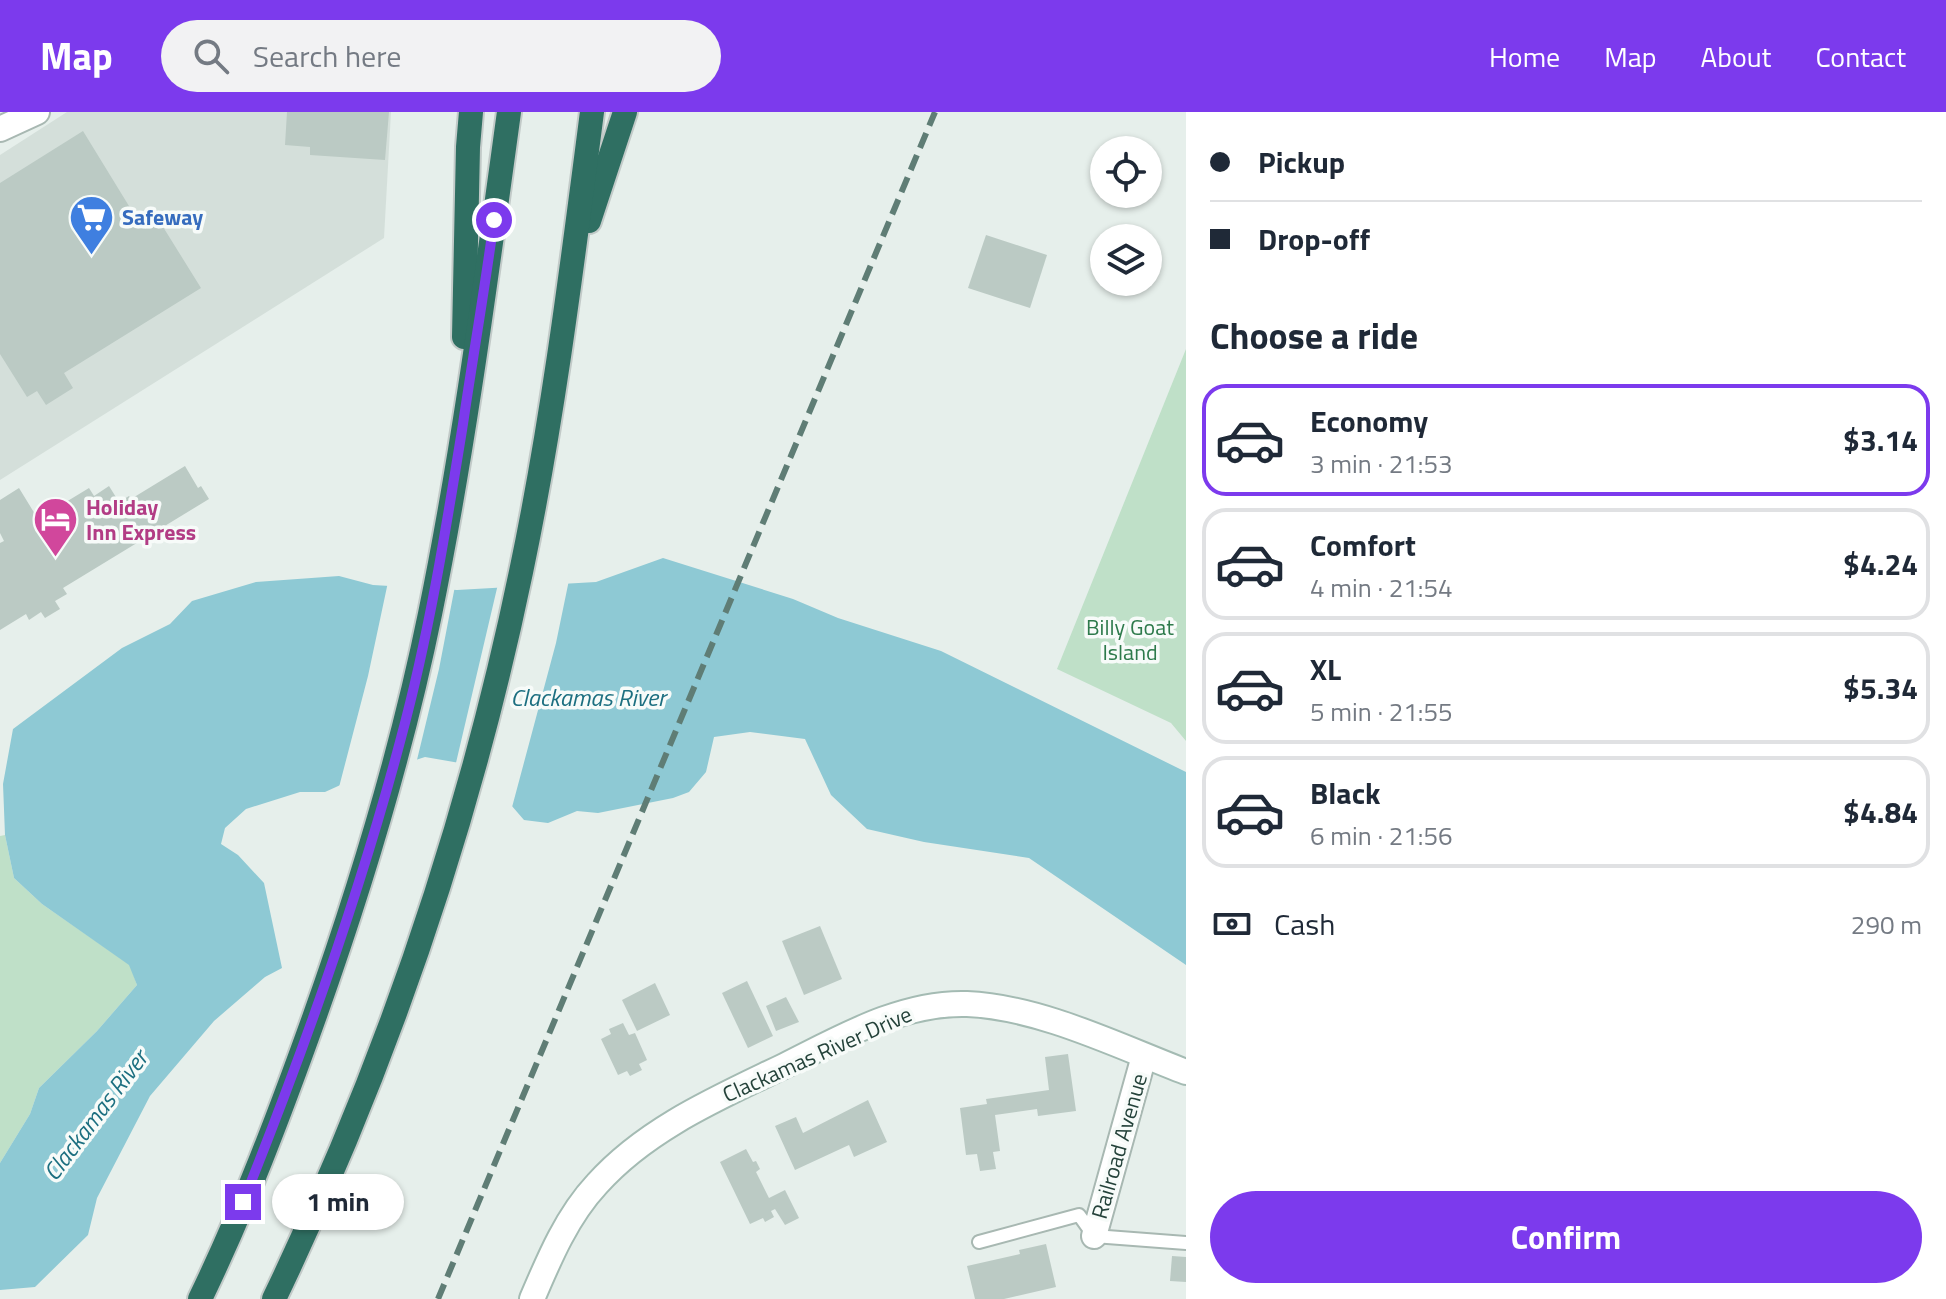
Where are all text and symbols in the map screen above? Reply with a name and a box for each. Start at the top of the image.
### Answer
search box [161,20,721,92]
text: Map [40,27,113,85]
text: Search here [253,33,402,79]
icon: search [189,34,233,78]
text: Home [1489,35,1560,78]
text: Map [1604,35,1657,78]
text: About [1701,35,1771,78]
text: Contact [1815,35,1906,78]
map controls [1090,136,1162,296]
button: locate [1090,136,1162,208]
text: Pickup [1258,139,1345,185]
supermarket icon: Safeway [67,193,115,256]
place label: Safeway [122,200,203,234]
route start [476,202,512,238]
text: Drop-off [1258,216,1370,262]
button: layers [1090,224,1162,296]
text: Choose a ride [1210,308,1418,363]
text: Economy [1310,398,1428,444]
icon: car [1214,404,1286,476]
text: $3.14 [1843,417,1918,463]
text: 3 min · 21:53 [1310,444,1453,483]
place label: Holiday Inn Express [86,490,196,549]
hotel icon: Holiday Inn Express [31,496,79,559]
text: Comfort [1310,522,1416,568]
icon: car [1214,528,1286,600]
text: $4.24 [1843,541,1918,587]
text: 4 min · 21:54 [1310,568,1453,607]
park label: Billy Goat Island [1086,610,1174,669]
text: XL [1310,646,1341,692]
icon: car [1214,652,1286,724]
text: $5.34 [1843,665,1918,711]
water label: Clackamas River [510,679,669,715]
text: 5 min · 21:55 [1310,692,1453,731]
text: Black [1310,770,1381,816]
icon: car [1214,776,1286,848]
text: $4.84 [1843,789,1918,835]
text: 6 min · 21:56 [1310,816,1453,855]
text: Cash [1274,901,1335,947]
icon: cash [1210,902,1254,946]
text: 290 m [1851,905,1922,944]
street label: Clackamas River Drive [717,997,917,1111]
water label: Clackamas River [34,1039,158,1188]
street label: Railroad Avenue [1082,1069,1156,1223]
callout: 1 min [271,1174,403,1230]
text: 1 min [306,1182,370,1221]
route end [225,1184,261,1220]
button: Confirm [1210,1191,1922,1283]

